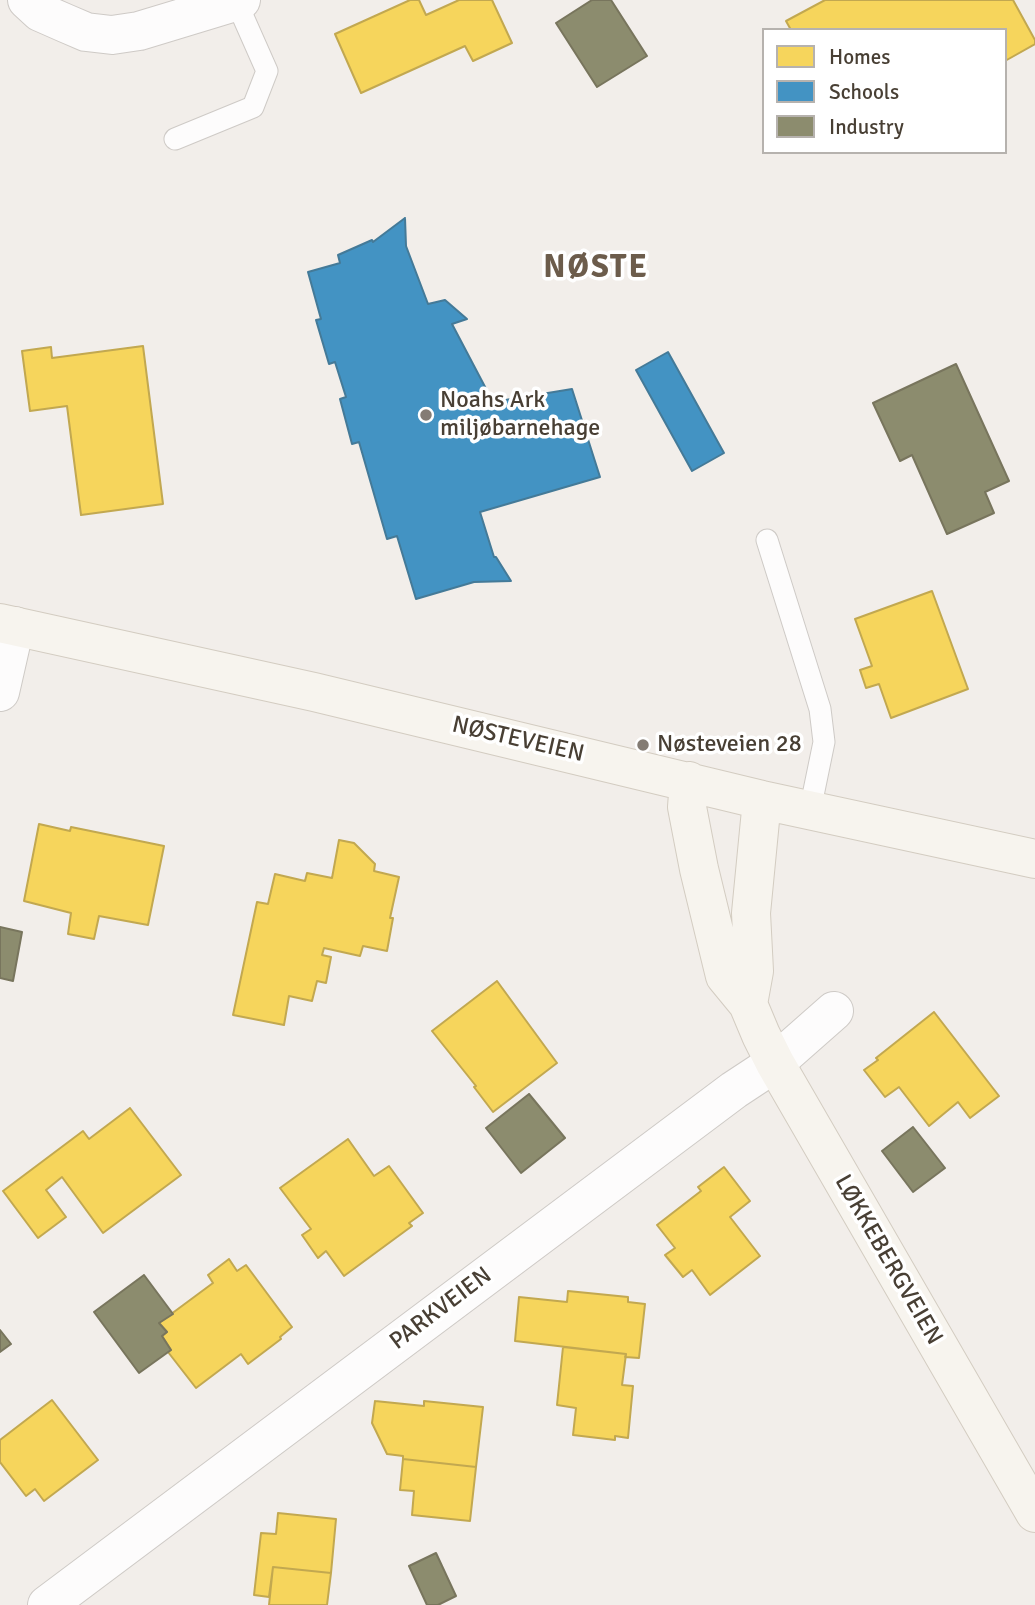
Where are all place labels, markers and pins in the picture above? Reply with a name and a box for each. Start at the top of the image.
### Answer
place label: Noahs Ark miljøbarnehage [440,387,600,443]
marker: Noahs Ark miljøbarnehage [418,407,434,423]
place label: Nøsteveien 28 [657,731,802,759]
marker: Nøsteveien 28 [635,737,651,753]

